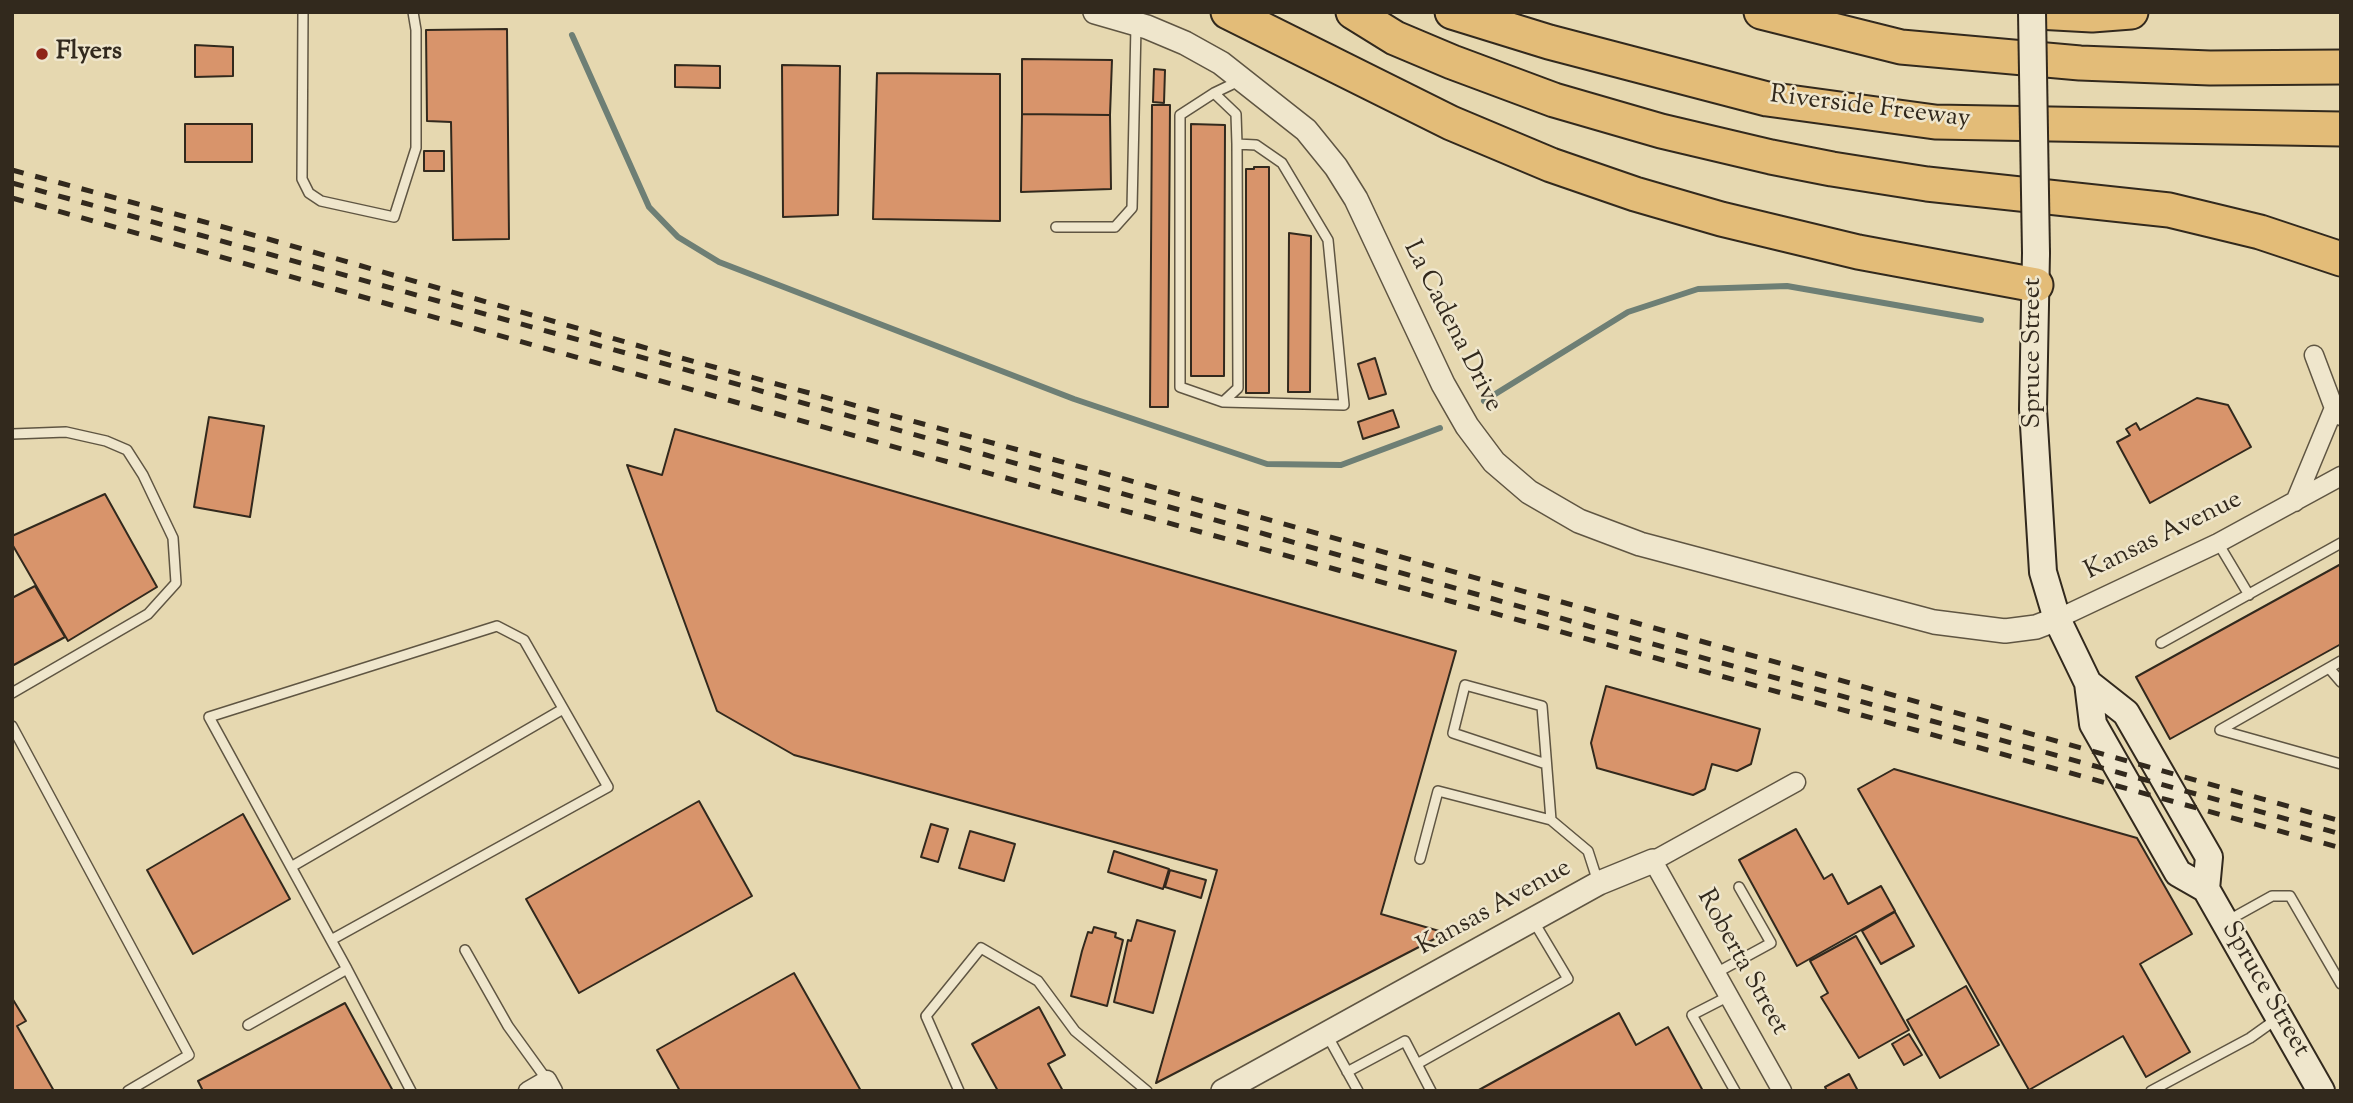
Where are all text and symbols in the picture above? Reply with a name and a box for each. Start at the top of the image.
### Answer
place label: Flyers [56,38,122,70]
marker: Flyers [34,46,50,62]
street label: Riverside Freeway [1768,81,1972,137]
street label: La Cadena Drive [1395,236,1507,418]
street label: Spruce Street [2019,277,2051,429]
street label: Kansas Avenue [2080,485,2248,589]
street label: Kansas Avenue [1413,854,1577,964]
street label: Roberta Street [1688,885,1794,1041]
street label: Spruce Street [2213,917,2315,1063]

